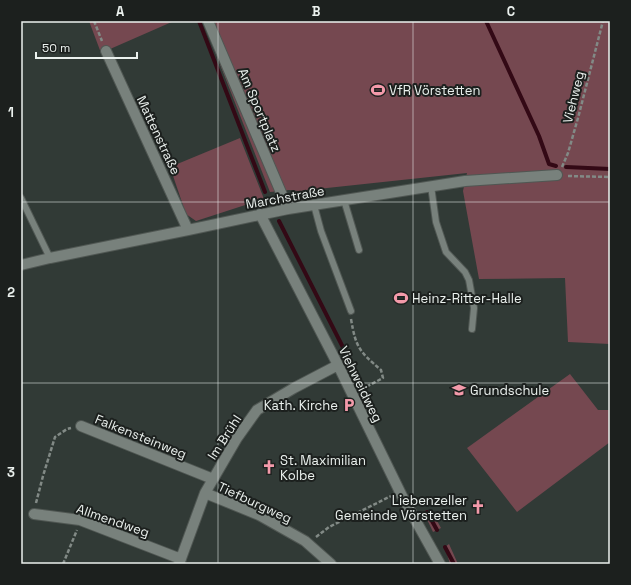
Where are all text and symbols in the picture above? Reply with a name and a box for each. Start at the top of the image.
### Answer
text: A [116,3,125,20]
text: B [312,3,321,20]
text: C [507,3,515,20]
scale bar [36,34,137,60]
text: 50 m [42,40,70,56]
street label: Am Sportplatz [234,66,285,155]
street label: Viehweg [559,69,588,125]
sports icon: VfR Vörstetten [370,82,386,98]
place label: VfR Vörstetten [389,82,480,99]
street label: Mattenstraße [133,93,184,177]
text: 1 [8,104,14,121]
street label: Marchstraße [244,182,326,213]
text: 2 [7,284,15,301]
sports icon: Heinz-Ritter-Halle [393,290,409,306]
place label: Heinz-Ritter-Halle [412,290,522,307]
street label: Viehweidweg [335,343,386,425]
school or university icon: Grundschule [451,382,467,398]
place label: Grundschule [470,382,549,399]
place label: Kath. Kirche [264,397,338,414]
parking icon: Kath. Kirche [341,397,357,413]
street label: Falkensteinweg [92,410,189,463]
street label: Im Brühl [204,412,245,463]
place label: St. Maximilian Kolbe [280,452,366,484]
church icon: St. Maximilian Kolbe [261,459,277,475]
text: 3 [7,464,15,481]
street label: Tiefburgweg [215,478,294,527]
place label: Liebenzeller Gemeinde Vörstetten [335,492,467,524]
church icon: Liebenzeller Gemeinde Vörstetten [470,499,486,515]
street label: Allmendweg [74,500,152,541]

